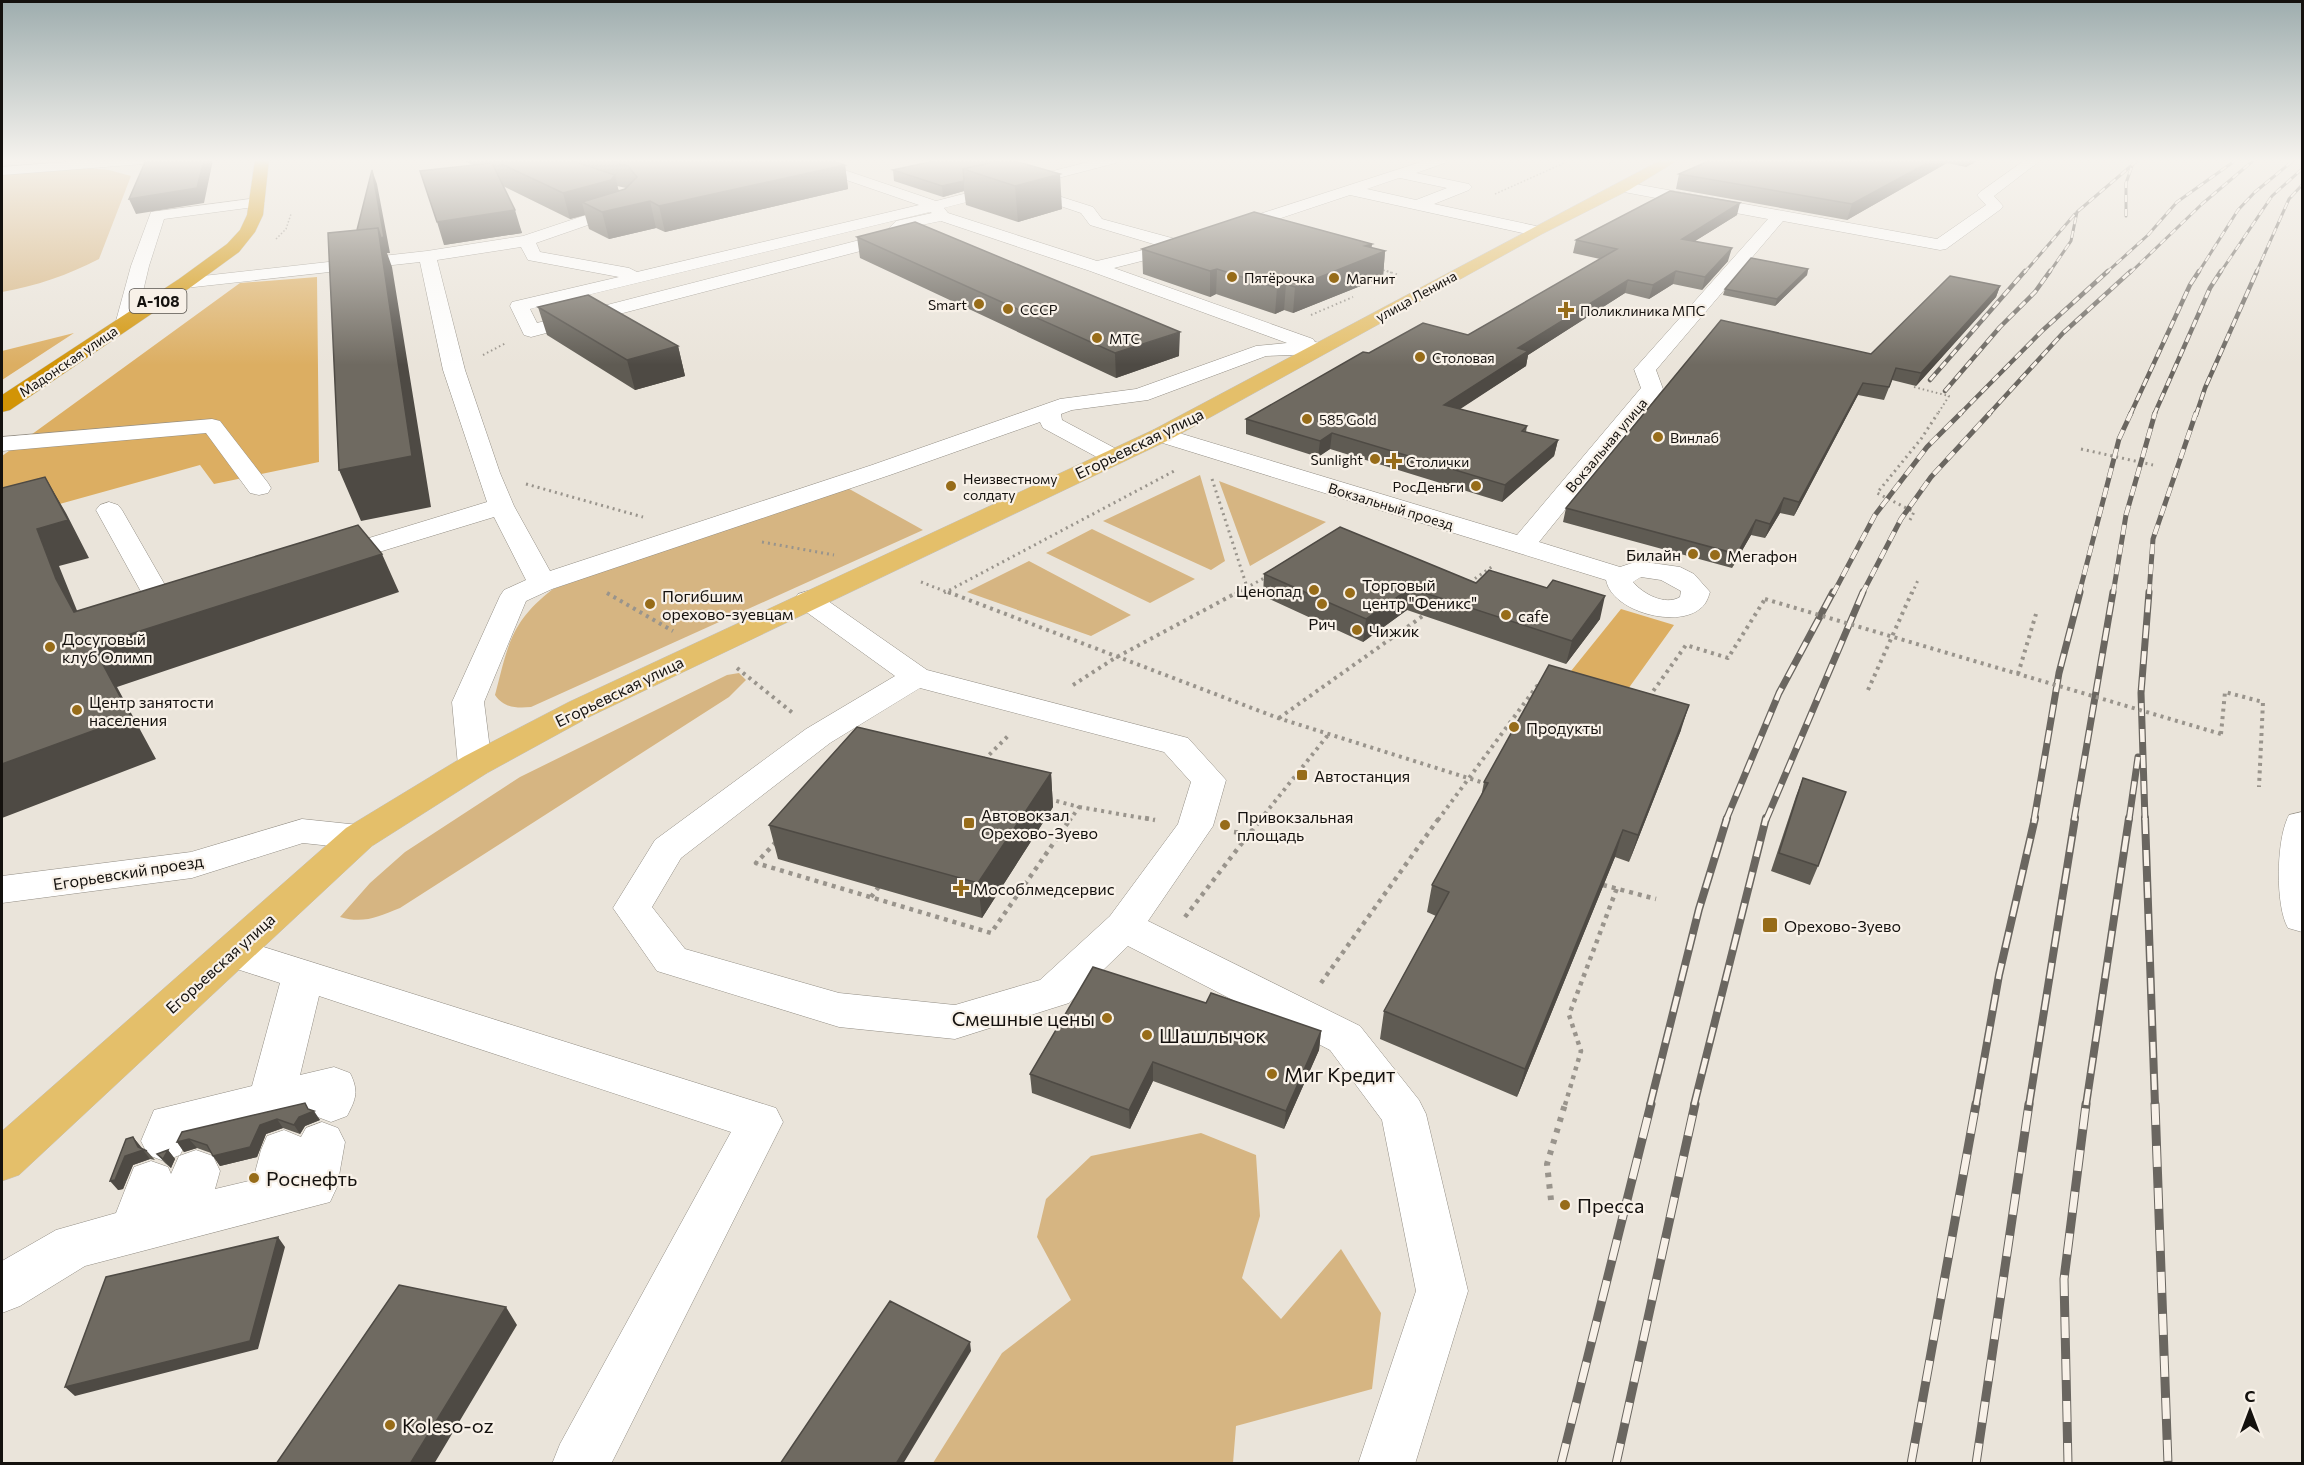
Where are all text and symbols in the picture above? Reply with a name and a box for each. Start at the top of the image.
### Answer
street label: улица Ленина [1372,267,1460,325]
place label: Пятёрочка [1244,269,1314,286]
marker: Пятёрочка [1225,270,1239,284]
place label: Магнит [1346,270,1396,287]
marker: Магнит [1327,271,1341,285]
road number: А-108 [130,289,186,313]
place label: Smart [928,296,967,313]
marker: Smart [972,297,986,311]
place label: СССР [1020,301,1058,318]
marker: Поликлиника МПС [1557,301,1575,319]
marker: СССР [1001,302,1015,316]
place label: Поликлиника МПС [1580,302,1705,319]
street label: Мадонская улица [16,322,120,400]
place label: МТС [1109,330,1140,347]
marker: МТС [1090,331,1104,345]
place label: Столовая [1432,349,1495,366]
marker: Столовая [1413,350,1427,364]
street label: Вокзальная улица [1562,394,1650,496]
street label: Егорьевская улица [1072,404,1206,482]
place label: 585 Gold [1319,411,1377,428]
marker: 585 Gold [1300,412,1314,426]
place label: Винлаб [1670,429,1719,446]
marker: Винлаб [1651,430,1665,444]
place label: Sunlight [1310,451,1363,468]
marker: Sunlight [1368,452,1382,466]
place label: Столички [1406,453,1469,470]
marker: Столички [1387,454,1401,468]
place label: Неизвестному солдату [963,470,1057,503]
place label: РосДеньги [1392,478,1464,495]
marker: Неизвестному солдату [944,479,958,493]
street label: Вокзальный проезд [1326,479,1456,533]
marker: РосДеньги [1469,479,1483,493]
place label: Билайн [1626,545,1681,564]
place label: Мегафон [1727,546,1797,565]
marker: Билайн [1686,547,1700,561]
marker: Мегафон [1708,548,1722,562]
place label: Торговый центр "Феникс" [1362,575,1477,612]
place label: Ценопад [1236,581,1303,600]
marker: Ценопад [1307,583,1321,597]
place label: Погибшим орехово-зуевцам [662,586,793,623]
marker: Торговый центр "Феникс" [1343,586,1357,600]
marker: Погибшим орехово-зуевцам [643,597,657,611]
marker: Рич [1315,597,1329,611]
place label: cafe [1518,606,1549,625]
marker: cafe [1499,608,1513,622]
place label: Рич [1308,614,1336,633]
place label: Чижик [1369,621,1420,640]
marker: Чижик [1350,623,1364,637]
place label: Досуговый клуб Олимп [62,629,153,666]
marker: Досуговый клуб Олимп [43,640,57,654]
street label: Егорьевская улица [552,652,686,730]
place label: Центр занятости населения [89,692,214,729]
marker: Центр занятости населения [70,703,84,717]
place label: Продукты [1526,718,1602,737]
marker: Продукты [1507,720,1521,734]
place label: Автостанция [1314,766,1410,785]
marker: Автостанция [1295,768,1309,782]
place label: Автовокзал Орехово-Зуево [981,805,1098,842]
place label: Привокзальная площадь [1237,807,1353,844]
marker: Автовокзал Орехово-Зуево [962,816,976,830]
marker: Привокзальная площадь [1218,818,1232,832]
street label: Егорьевский проезд [51,851,205,893]
place label: Мособлмедсервис [973,879,1115,898]
marker: Мособлмедсервис [954,881,968,895]
street label: Егорьевская улица [161,909,279,1017]
marker: Орехово-Зуево [1761,916,1779,934]
place label: Орехово-Зуево [1784,916,1901,935]
place label: Смешные цены [952,1006,1095,1030]
marker: Смешные цены [1100,1011,1114,1025]
place label: Шашлычок [1159,1023,1266,1047]
marker: Шашлычок [1140,1028,1154,1042]
place label: Миг Кредит [1284,1062,1395,1086]
marker: Миг Кредит [1265,1067,1279,1081]
place label: Роснефть [266,1166,357,1190]
marker: Роснефть [247,1171,261,1185]
place label: Пресса [1577,1193,1644,1217]
marker: Пресса [1558,1198,1572,1212]
north arrow [2220,1381,2280,1441]
text: С [2245,1386,2256,1405]
place label: Koleso-oz [402,1413,494,1437]
marker: Koleso-oz [383,1418,397,1432]

